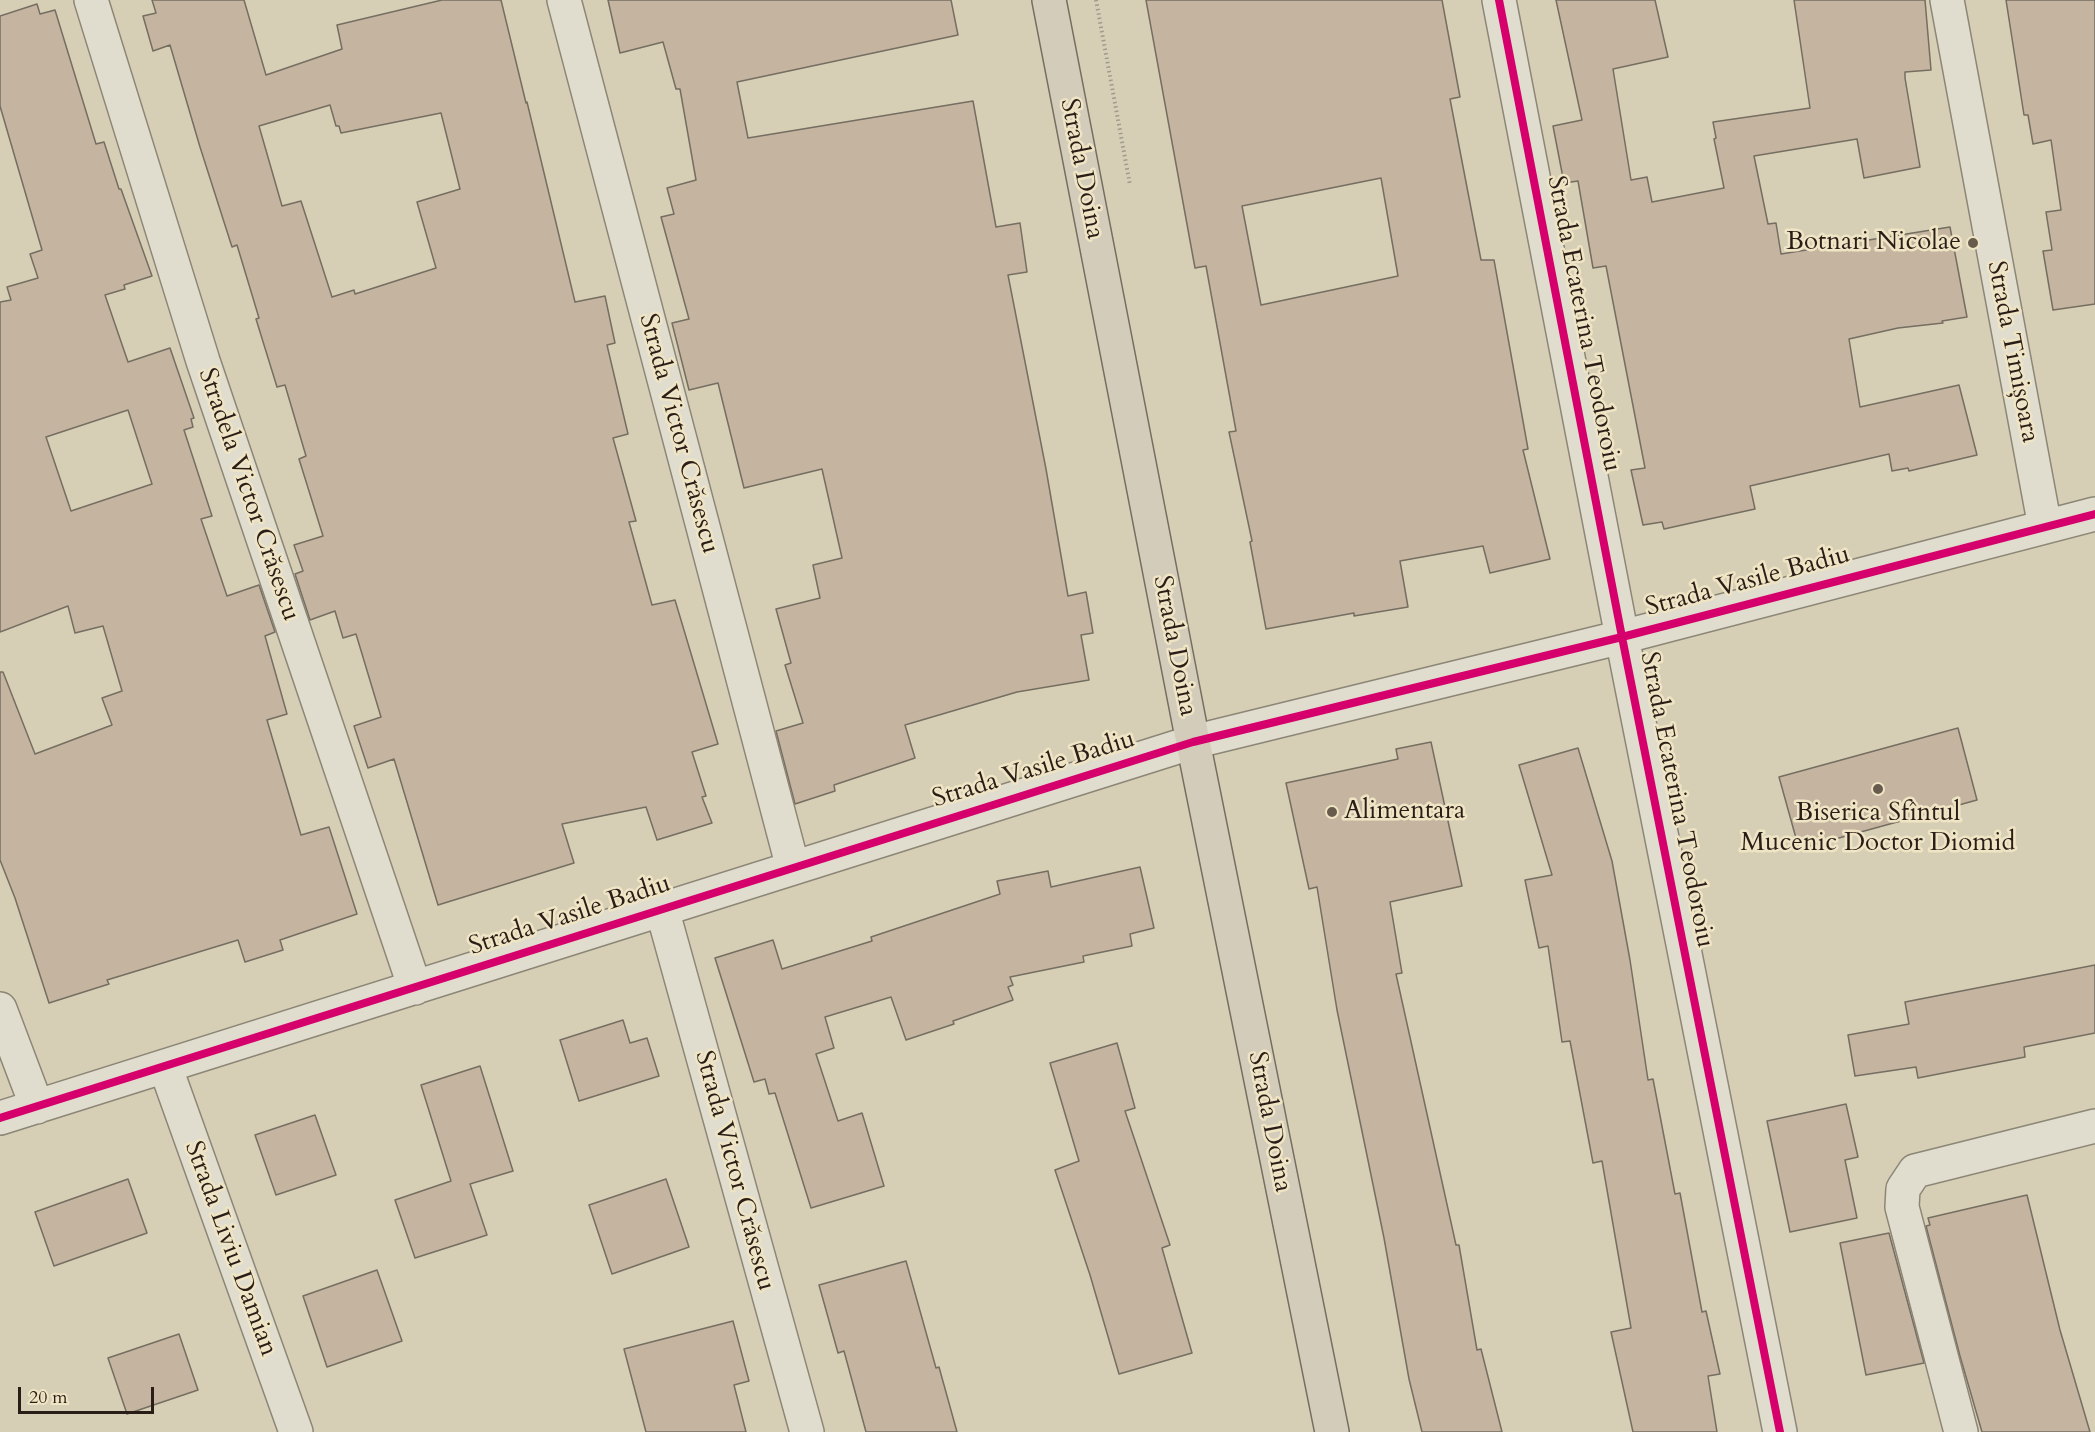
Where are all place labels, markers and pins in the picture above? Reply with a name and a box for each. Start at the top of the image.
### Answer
place label: Botnari Nicolae [1786,227,1961,259]
marker: Botnari Nicolae [1966,236,1980,250]
marker: Biserica Sfîntul Mucenic Doctor Diomid [1871,782,1885,796]
place label: Alimentara [1344,796,1465,828]
place label: Biserica Sfîntul Mucenic Doctor Diomid [1741,798,2015,860]
marker: Alimentara [1325,805,1339,819]

